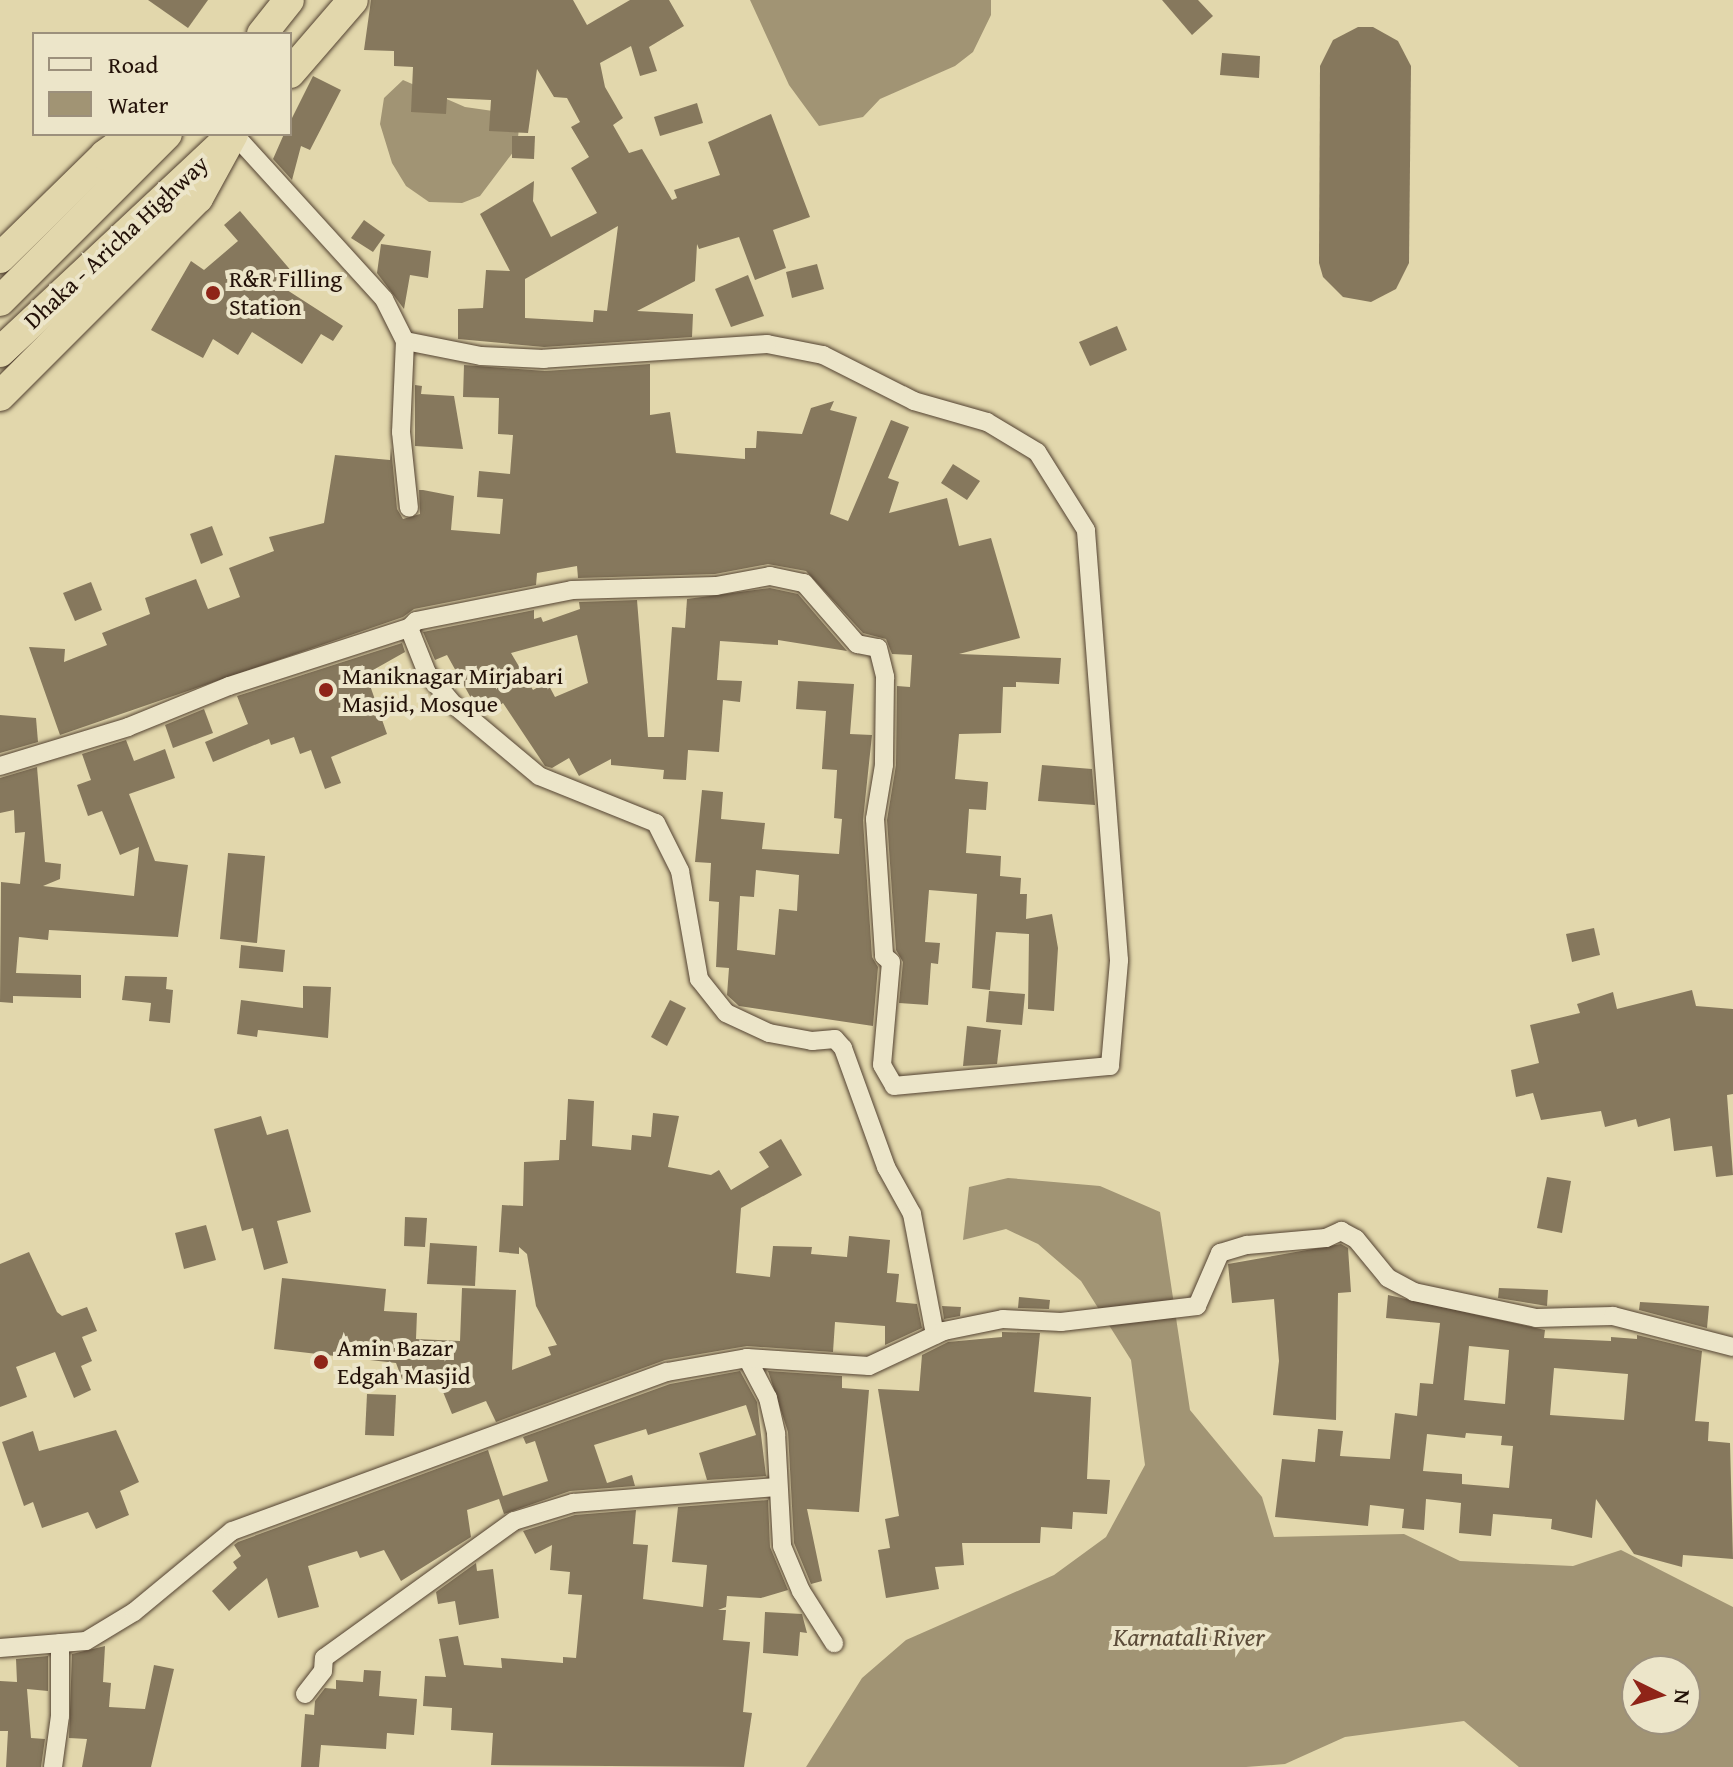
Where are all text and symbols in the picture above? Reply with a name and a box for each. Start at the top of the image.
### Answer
legend [32,32,292,136]
text: Road [108,47,158,82]
text: Water [108,87,168,122]
street label: Dhaka - Aricha Highway [18,149,214,335]
place label: R&R Filling Station [229,265,342,321]
marker: R&R Filling Station [204,284,222,302]
place label: Maniknagar Mirjabari Masjid, Mosque [342,662,563,718]
marker: Maniknagar Mirjabari Masjid, Mosque [317,681,335,699]
place label: Amin Bazar Edgah Masjid [337,1334,471,1390]
marker: Amin Bazar Edgah Masjid [312,1353,330,1371]
water label: Karnatali River [1113,1621,1265,1653]
north arrow [1621,1655,1701,1735]
text: N [1666,1688,1699,1706]

